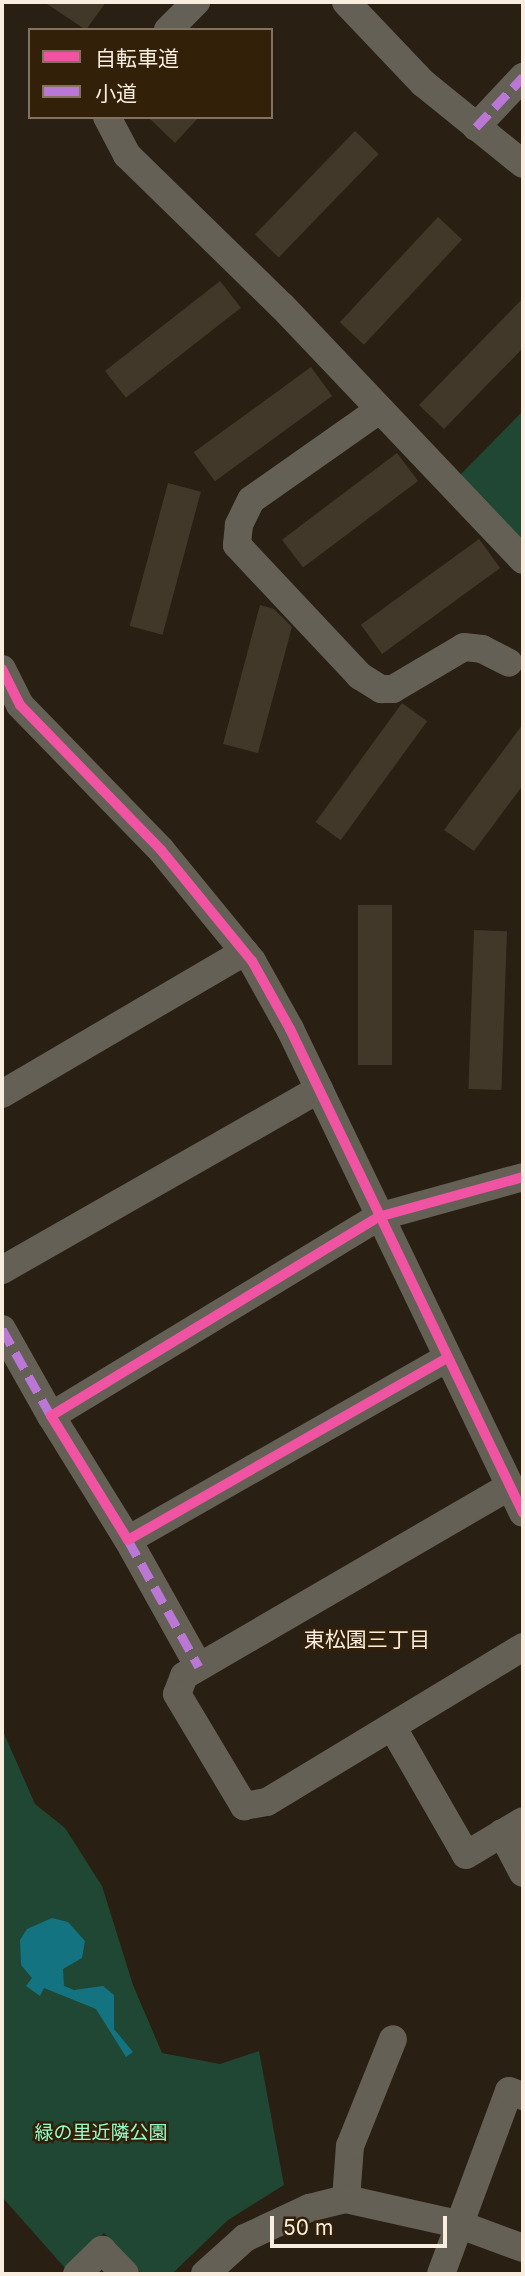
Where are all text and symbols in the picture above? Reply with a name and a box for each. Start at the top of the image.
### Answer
legend [28,28,273,119]
text: 自転車道 [95,46,179,71]
text: 小道 [95,81,137,106]
district label: 東松園三丁目 [304,1627,430,1653]
park label: 緑の里近隣公園 [35,2122,167,2144]
scale bar [273,2202,450,2246]
text: 50 m [283,2215,333,2240]

